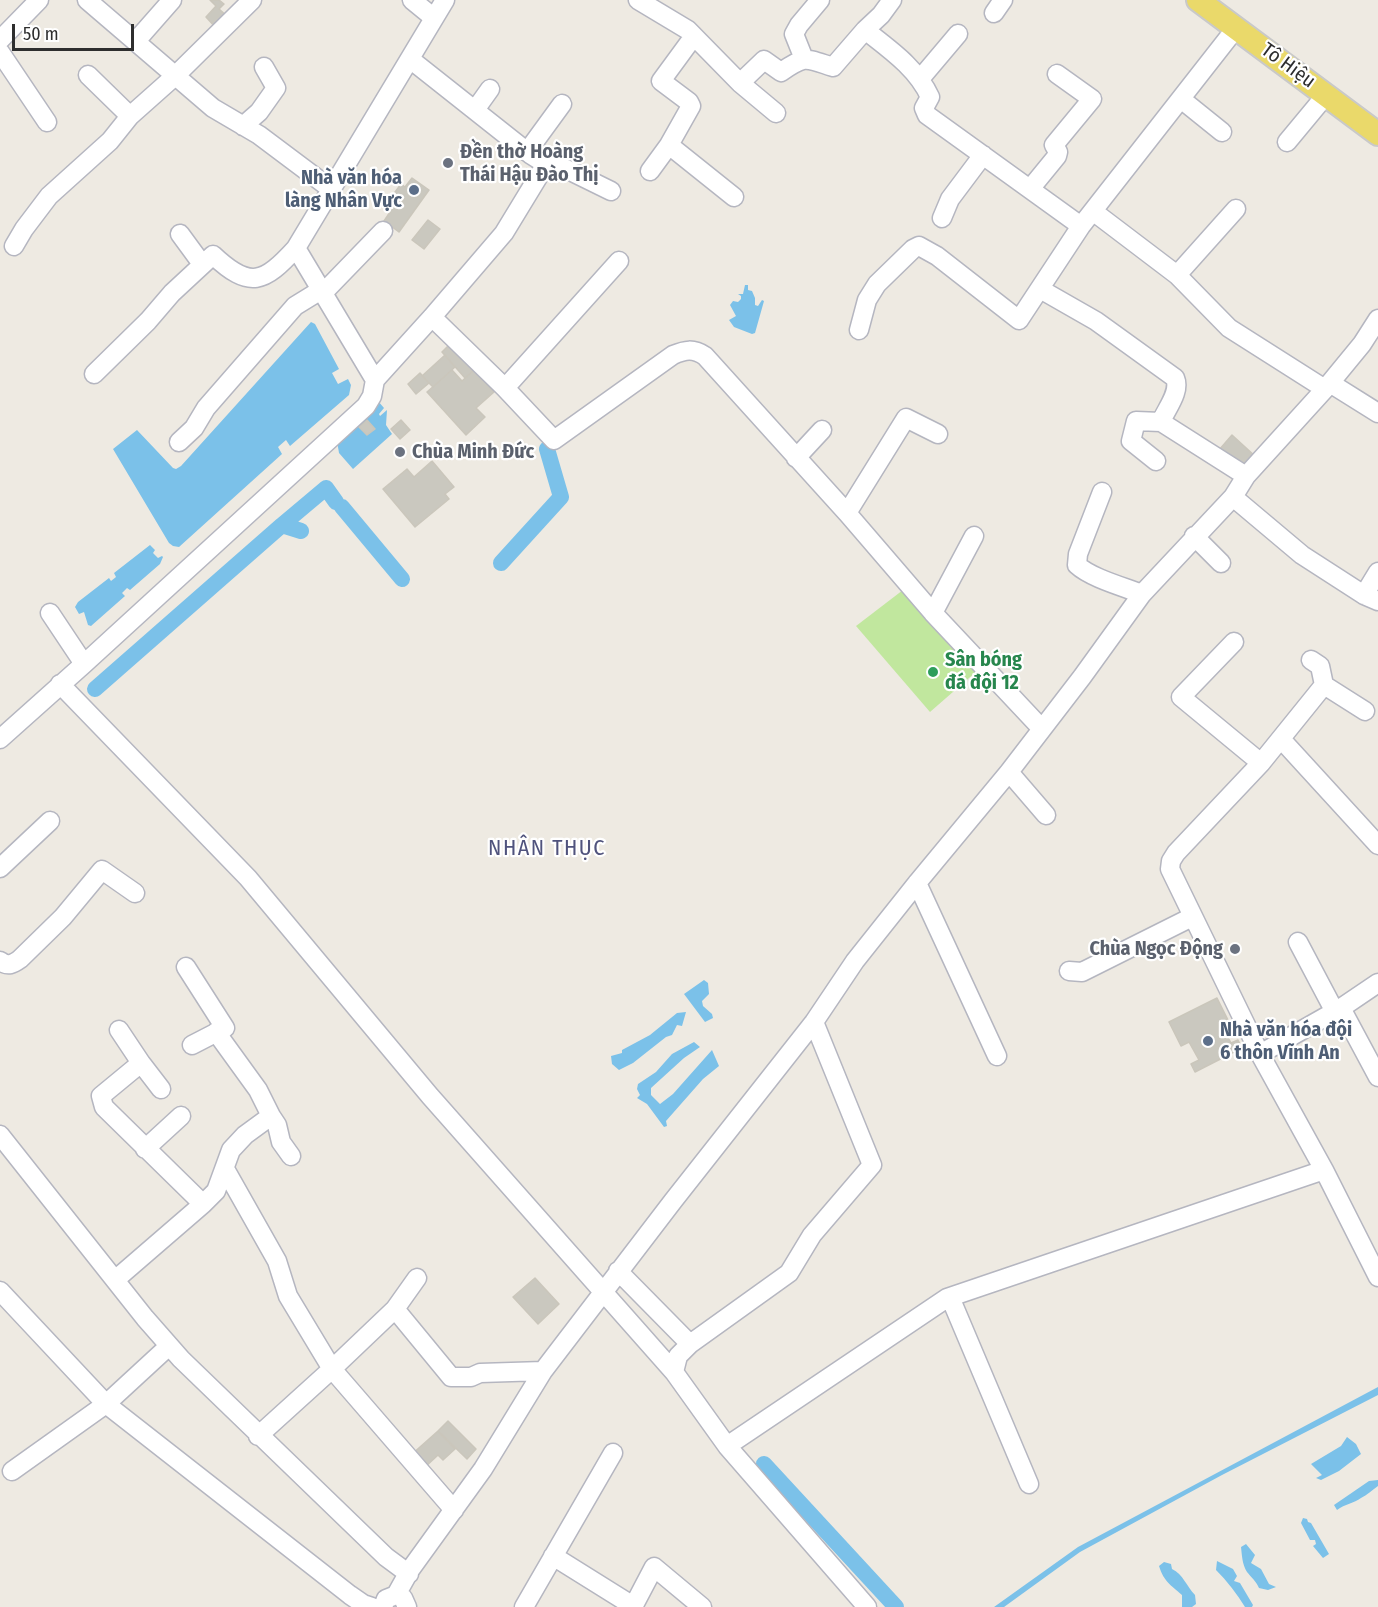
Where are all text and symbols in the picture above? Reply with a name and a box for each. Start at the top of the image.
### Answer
scale bar [15,12,136,50]
text: 50 m [23,23,59,45]
street label: Tô Hiệu [1256,38,1320,94]
place label: Đền thờ Hoàng Thái Hậu Đào Thị [460,140,598,187]
marker: Đền thờ Hoàng Thái Hậu Đào Thị [441,156,455,170]
place label: Nhà văn hóa làng Nhân Vực [285,166,402,213]
marker: Nhà văn hóa làng Nhân Vực [407,183,421,197]
place label: Chùa Minh Đức [412,440,534,464]
marker: Chùa Minh Đức [393,445,407,459]
place label: Sân bóng đá đội 12 [945,648,1022,695]
marker: Sân bóng đá đội 12 [926,665,940,679]
district label: NHÂN THỤC [488,836,606,862]
place label: Chùa Ngọc Động [1089,937,1223,961]
marker: Chùa Ngọc Động [1228,942,1242,956]
place label: Nhà văn hóa đội 6 thôn Vĩnh An [1220,1018,1352,1065]
marker: Nhà văn hóa đội 6 thôn Vĩnh An [1201,1034,1215,1048]

